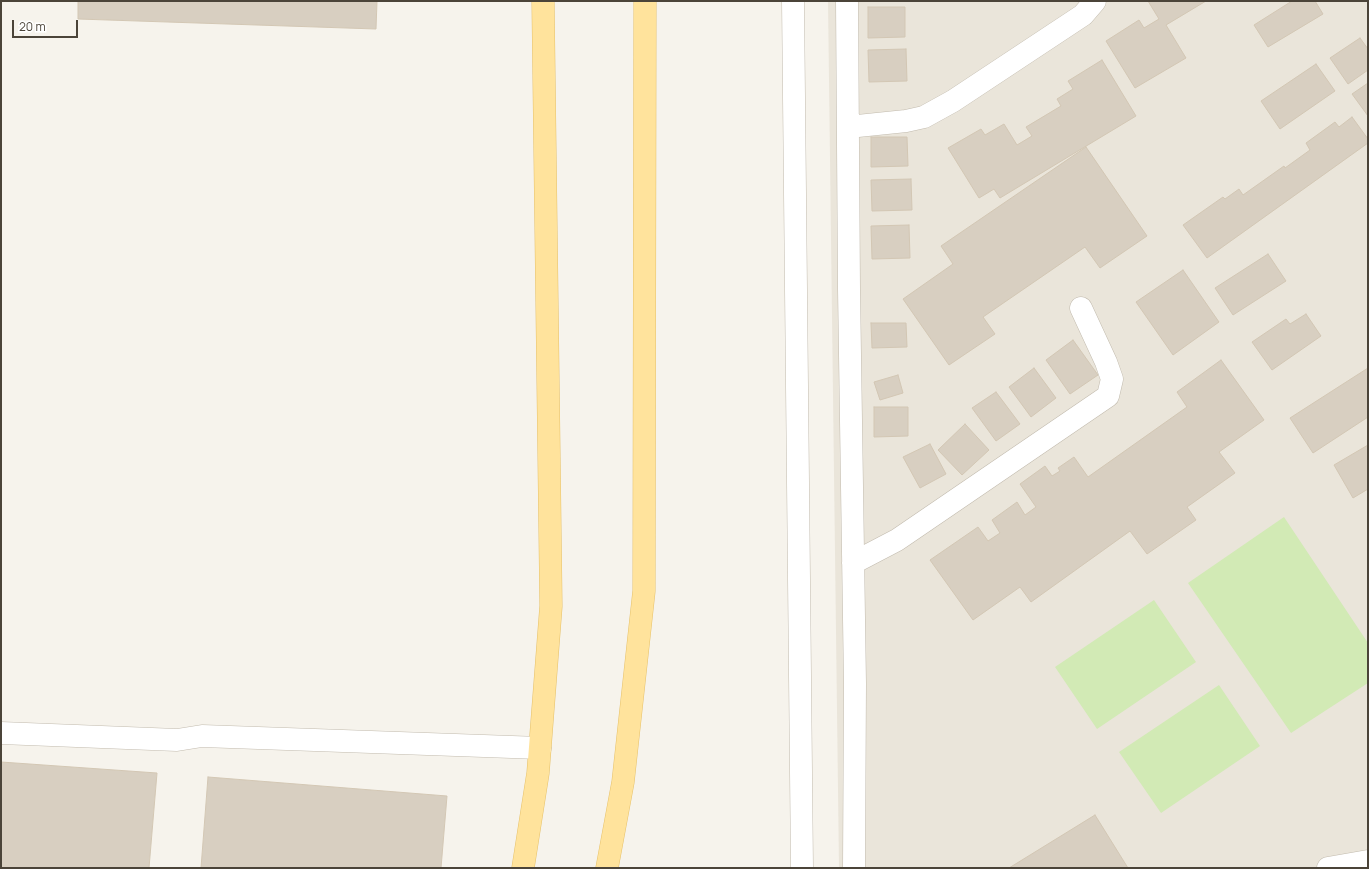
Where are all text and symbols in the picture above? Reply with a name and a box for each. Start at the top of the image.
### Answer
scale bar [14,12,80,38]
text: 20 m [19,18,46,35]

